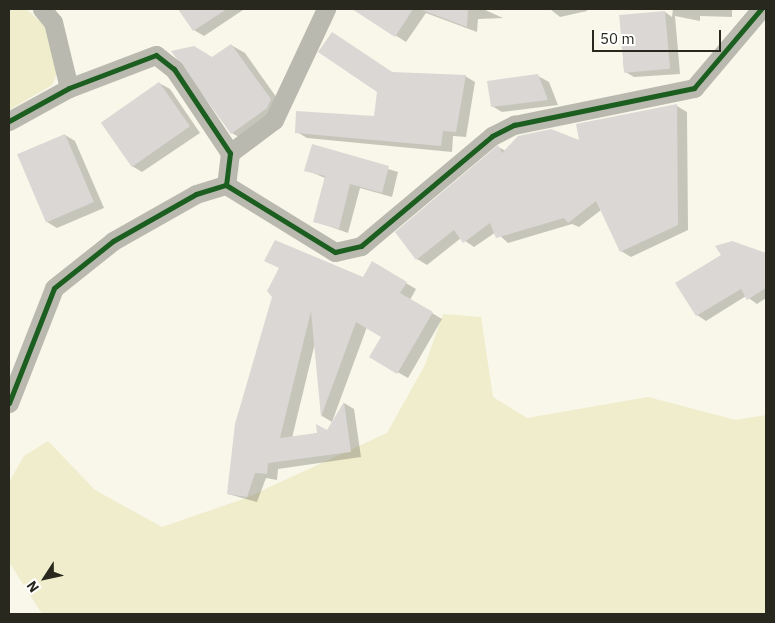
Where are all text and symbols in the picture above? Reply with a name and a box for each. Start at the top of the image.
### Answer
scale bar [595,20,724,52]
text: 50 m [600,29,635,48]
north arrow [20,553,70,603]
text: N [22,577,43,596]

